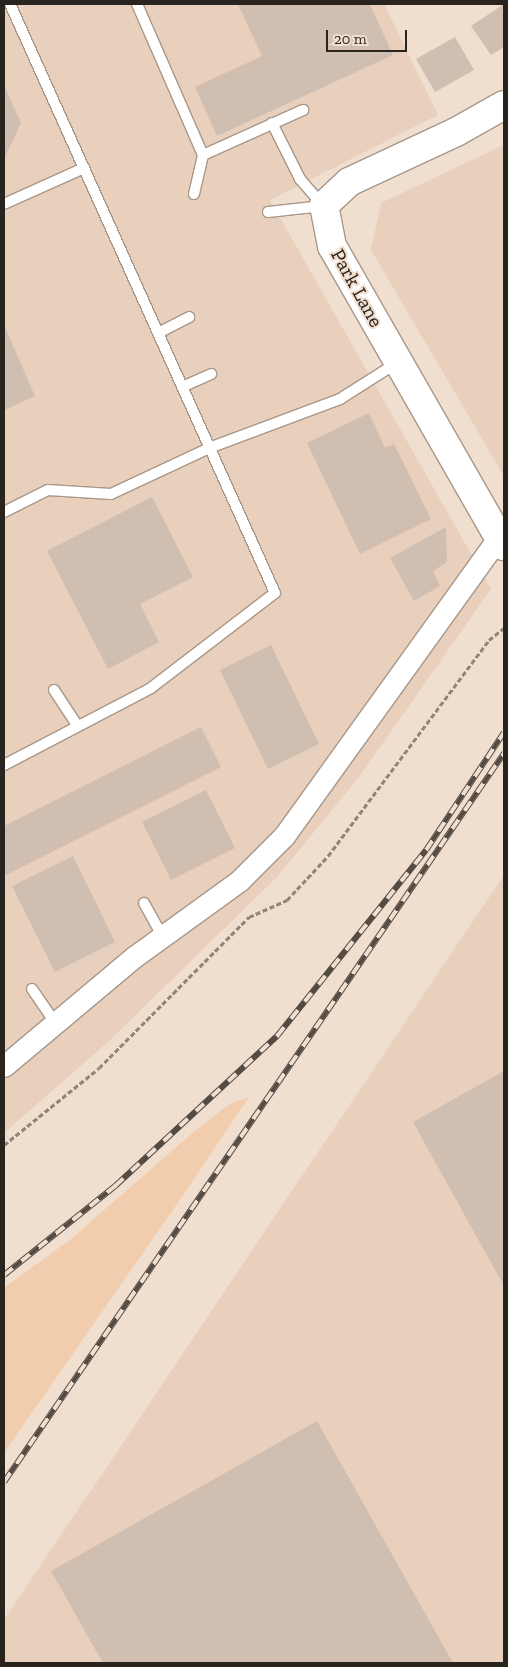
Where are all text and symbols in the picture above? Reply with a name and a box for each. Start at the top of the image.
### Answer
scale bar [328,20,409,52]
text: 20 m [334,30,367,48]
street label: Park Lane [326,245,388,331]

